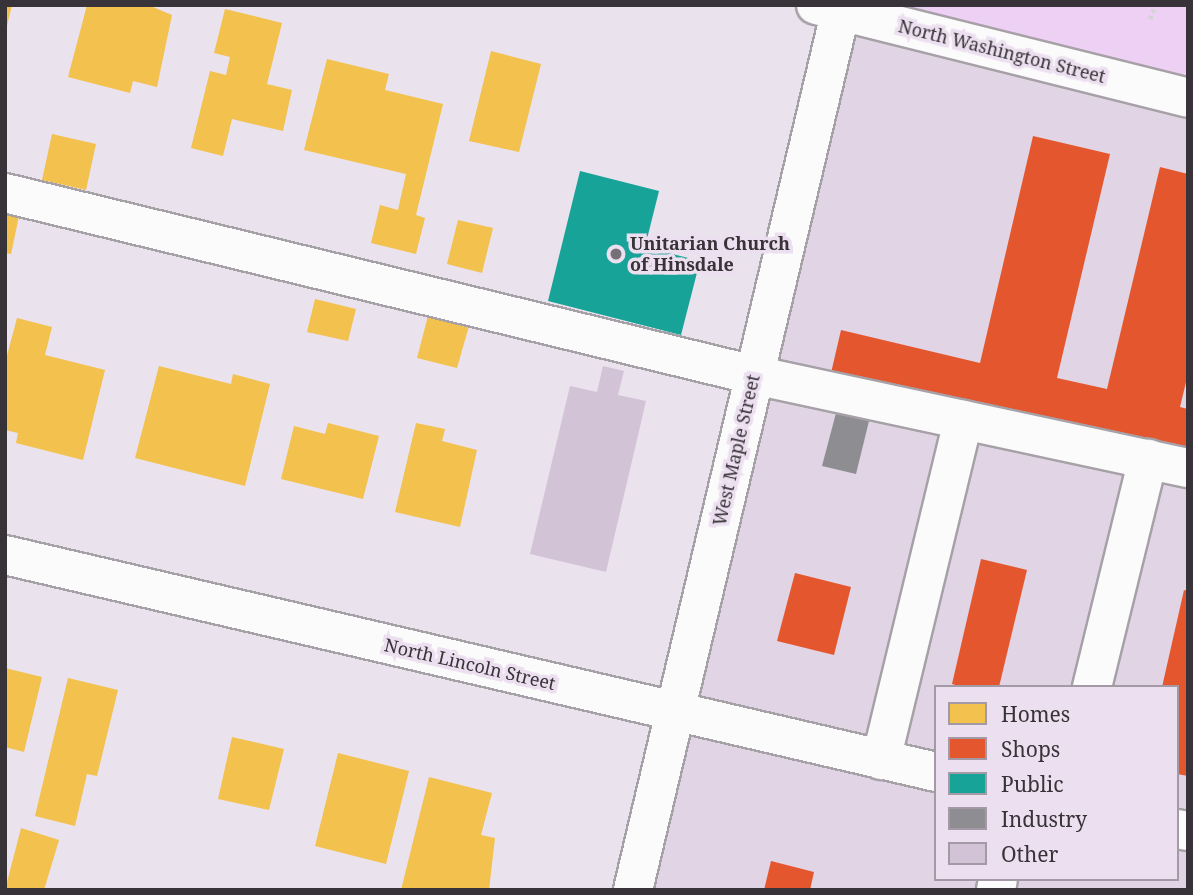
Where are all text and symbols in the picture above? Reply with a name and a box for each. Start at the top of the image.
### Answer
street label: North Washington Street [896,15,1108,87]
place label: Unitarian Church of Hinsdale [630,233,790,276]
marker: Unitarian Church of Hinsdale [608,246,624,262]
street label: West Maple Street [708,372,764,528]
street label: North Lincoln Street [382,634,558,694]
legend [934,685,1179,881]
text: Homes [1001,700,1070,728]
text: Shops [1001,735,1060,763]
text: Public [1001,770,1063,798]
text: Industry [1001,805,1087,833]
text: Other [1001,840,1058,868]

